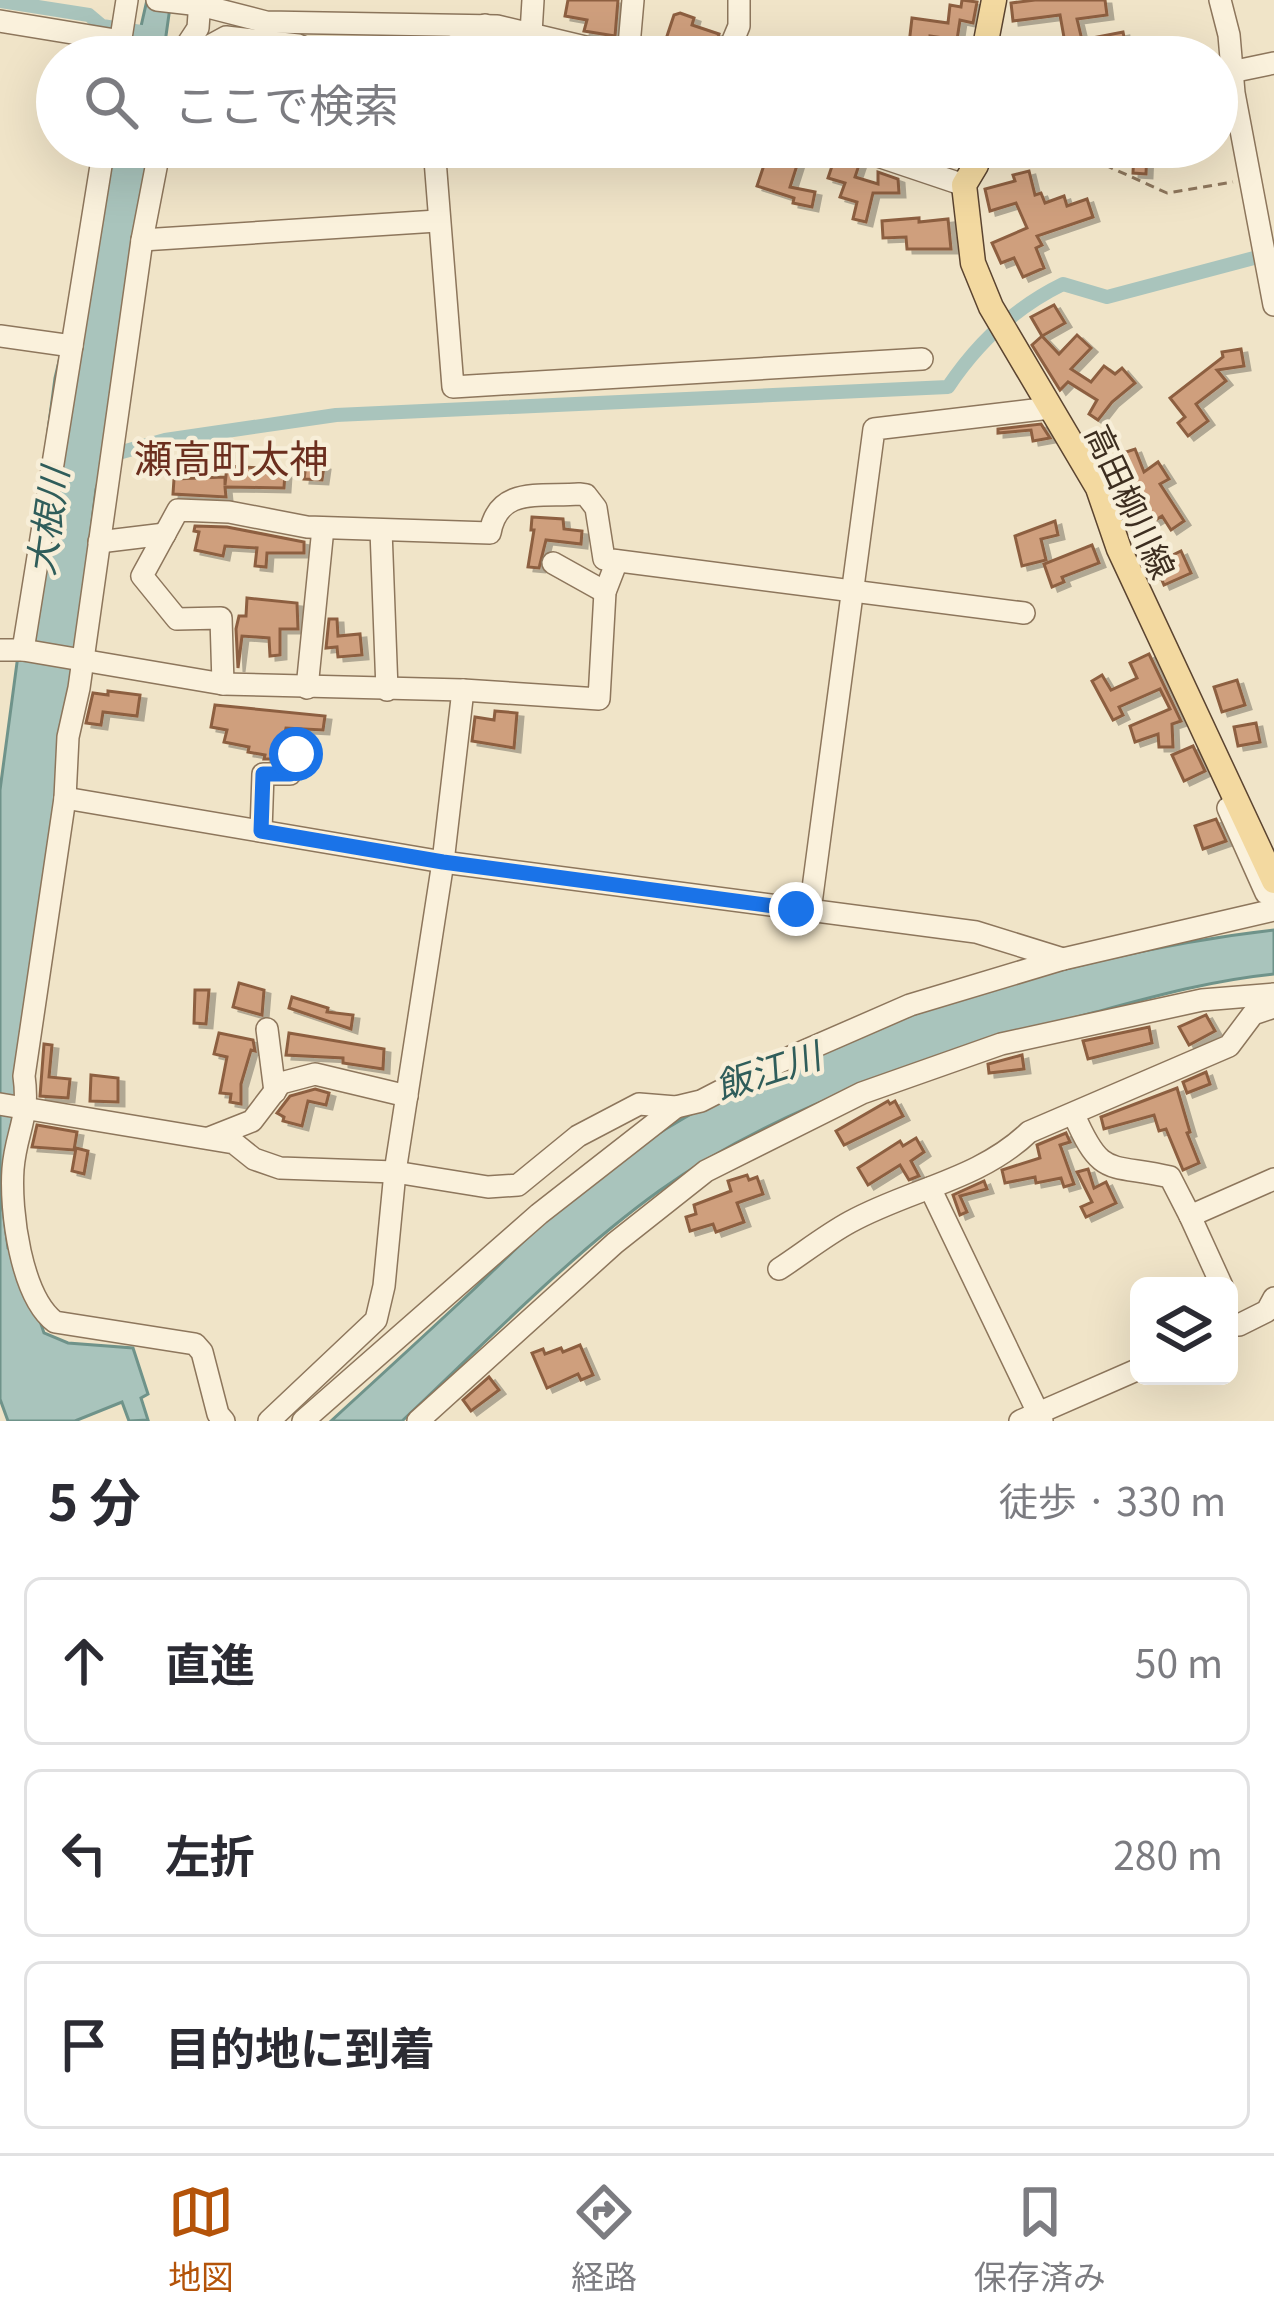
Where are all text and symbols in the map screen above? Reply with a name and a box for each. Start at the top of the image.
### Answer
search box [36,36,1238,168]
icon: search [78,69,144,135]
text: ここで検索 [174,70,399,135]
street label: 高田柳川線 [1075,416,1189,586]
district label: 瀬高町太神 [133,428,329,484]
water label: 大根川 [12,460,79,578]
route start [269,727,323,781]
route end [769,882,823,936]
water label: 飯江川 [708,1025,830,1109]
map controls [1130,1277,1238,1385]
button: layers [1130,1277,1238,1385]
text: 5 分 [48,1462,141,1536]
text: 徒歩 · 330 m [999,1471,1226,1527]
icon: ahead [51,1628,117,1694]
text: 直進 [165,1629,255,1694]
text: 50 m [1135,1633,1223,1689]
icon: left [51,1820,117,1886]
text: 左折 [165,1821,255,1886]
text: 280 m [1113,1825,1223,1881]
icon: arrive [51,2012,117,2078]
text: 目的地に到着 [165,2013,435,2078]
tab: 地図 [168,2179,234,2299]
tab: 経路 [571,2179,637,2299]
tab: 保存済み [974,2179,1106,2299]

